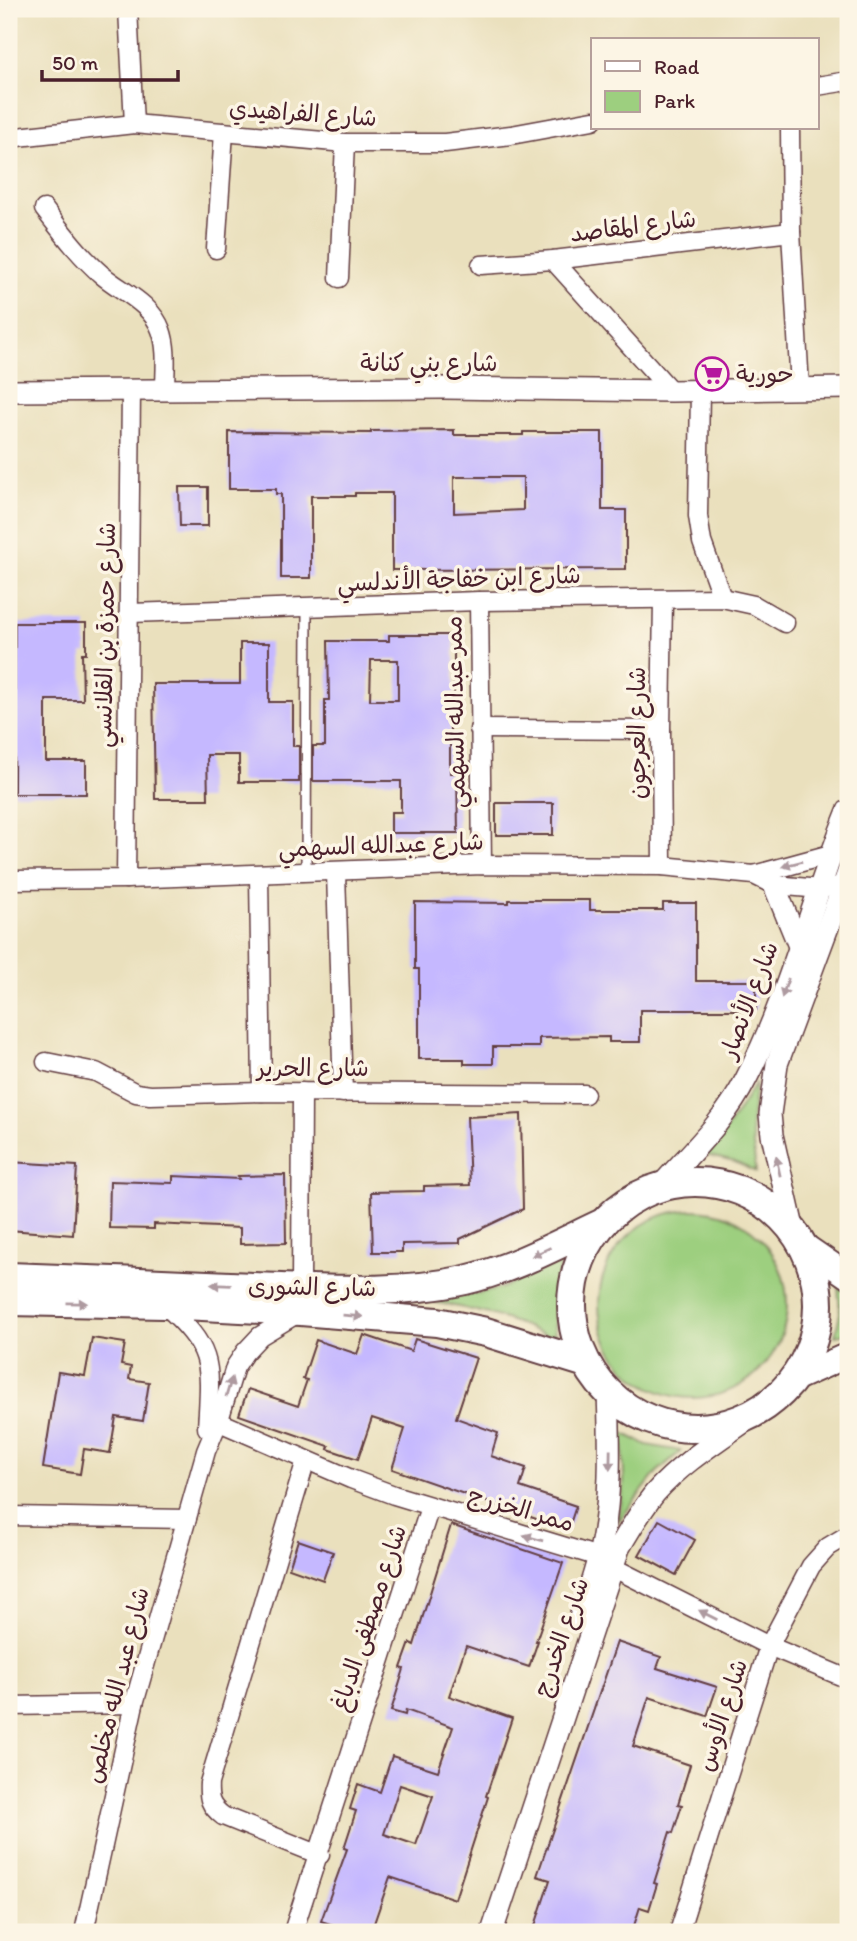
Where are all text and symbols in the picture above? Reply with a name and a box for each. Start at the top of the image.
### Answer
scale bar [42,38,178,82]
legend [591,38,818,130]
text: 50 m [52,50,99,75]
text: Road [654,54,700,79]
text: Park [654,88,696,113]
street label: شارع الفراهيدي [228,93,378,135]
street label: شارع المقاصد [568,203,698,251]
street label: شارع بني كنانة [360,348,498,384]
supermarket icon: حورية [693,355,731,393]
place label: حورية [736,359,794,389]
street label: شارع حمزة بن القلانسي [88,522,128,748]
street label: شارع ابن خفاجة الأندلسي [337,558,581,604]
street label: ممر عبدالله السهمي [438,615,478,809]
street label: شارع العرجون [622,667,654,799]
street label: شارع عبدالله السهمي [278,826,485,870]
one-way arrow [781,859,803,870]
street label: شارع الأنصار [710,936,787,1065]
one-way arrow [779,977,790,998]
street label: شارع الحرير [255,1053,369,1085]
one-way arrow [773,1155,784,1177]
one-way arrow [531,1246,551,1258]
street label: شارع الشورى [248,1271,376,1305]
one-way arrow [210,1280,232,1291]
one-way arrow [66,1297,88,1308]
one-way arrow [342,1311,364,1322]
one-way arrow [224,1376,234,1397]
one-way arrow [604,1450,615,1472]
street label: ممر الخزرج [464,1480,577,1539]
street label: شارع مصطفى الدباغ [325,1521,415,1716]
one-way arrow [522,1532,543,1542]
street label: شارع الخدرج [527,1573,597,1701]
street label: شارع عبد الله مخلص [78,1584,158,1787]
one-way arrow [698,1610,718,1621]
street label: شارع الأوس [688,1655,756,1775]

